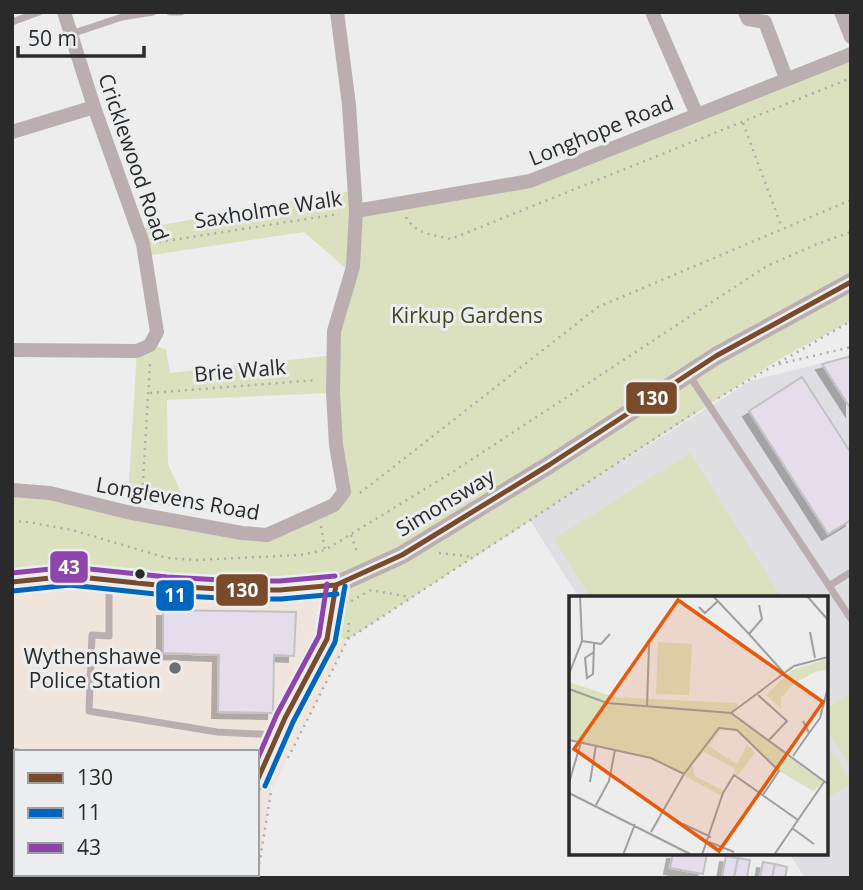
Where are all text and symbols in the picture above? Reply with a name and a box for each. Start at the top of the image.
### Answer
scale bar [18,14,144,58]
text: 50 m [28,24,77,52]
street label: Cricklewood Road [92,70,176,244]
street label: Longhope Road [525,88,677,172]
street label: Saxholme Walk [192,184,344,234]
park label: Kirkup Gardens [391,301,543,329]
street label: Brie Walk [193,352,287,388]
line badge: 130 [625,381,678,415]
text: 130 [636,385,668,411]
street label: Simonsway [391,461,500,542]
street label: Longlevens Road [94,470,262,526]
line badge: 43 [49,550,89,584]
text: 43 [58,554,80,580]
unlabelled marker [133,567,147,581]
line badge: 130 [215,573,269,607]
text: 130 [226,577,258,603]
line badge: 11 [155,579,195,612]
text: 11 [164,582,186,608]
inset map [569,596,828,855]
place label: Wythenshawe Police Station [23,642,161,694]
marker: Wythenshawe Police Station [167,660,183,676]
legend [14,750,259,876]
text: 130 [77,763,113,791]
text: 11 [77,798,101,826]
text: 43 [77,833,101,861]

